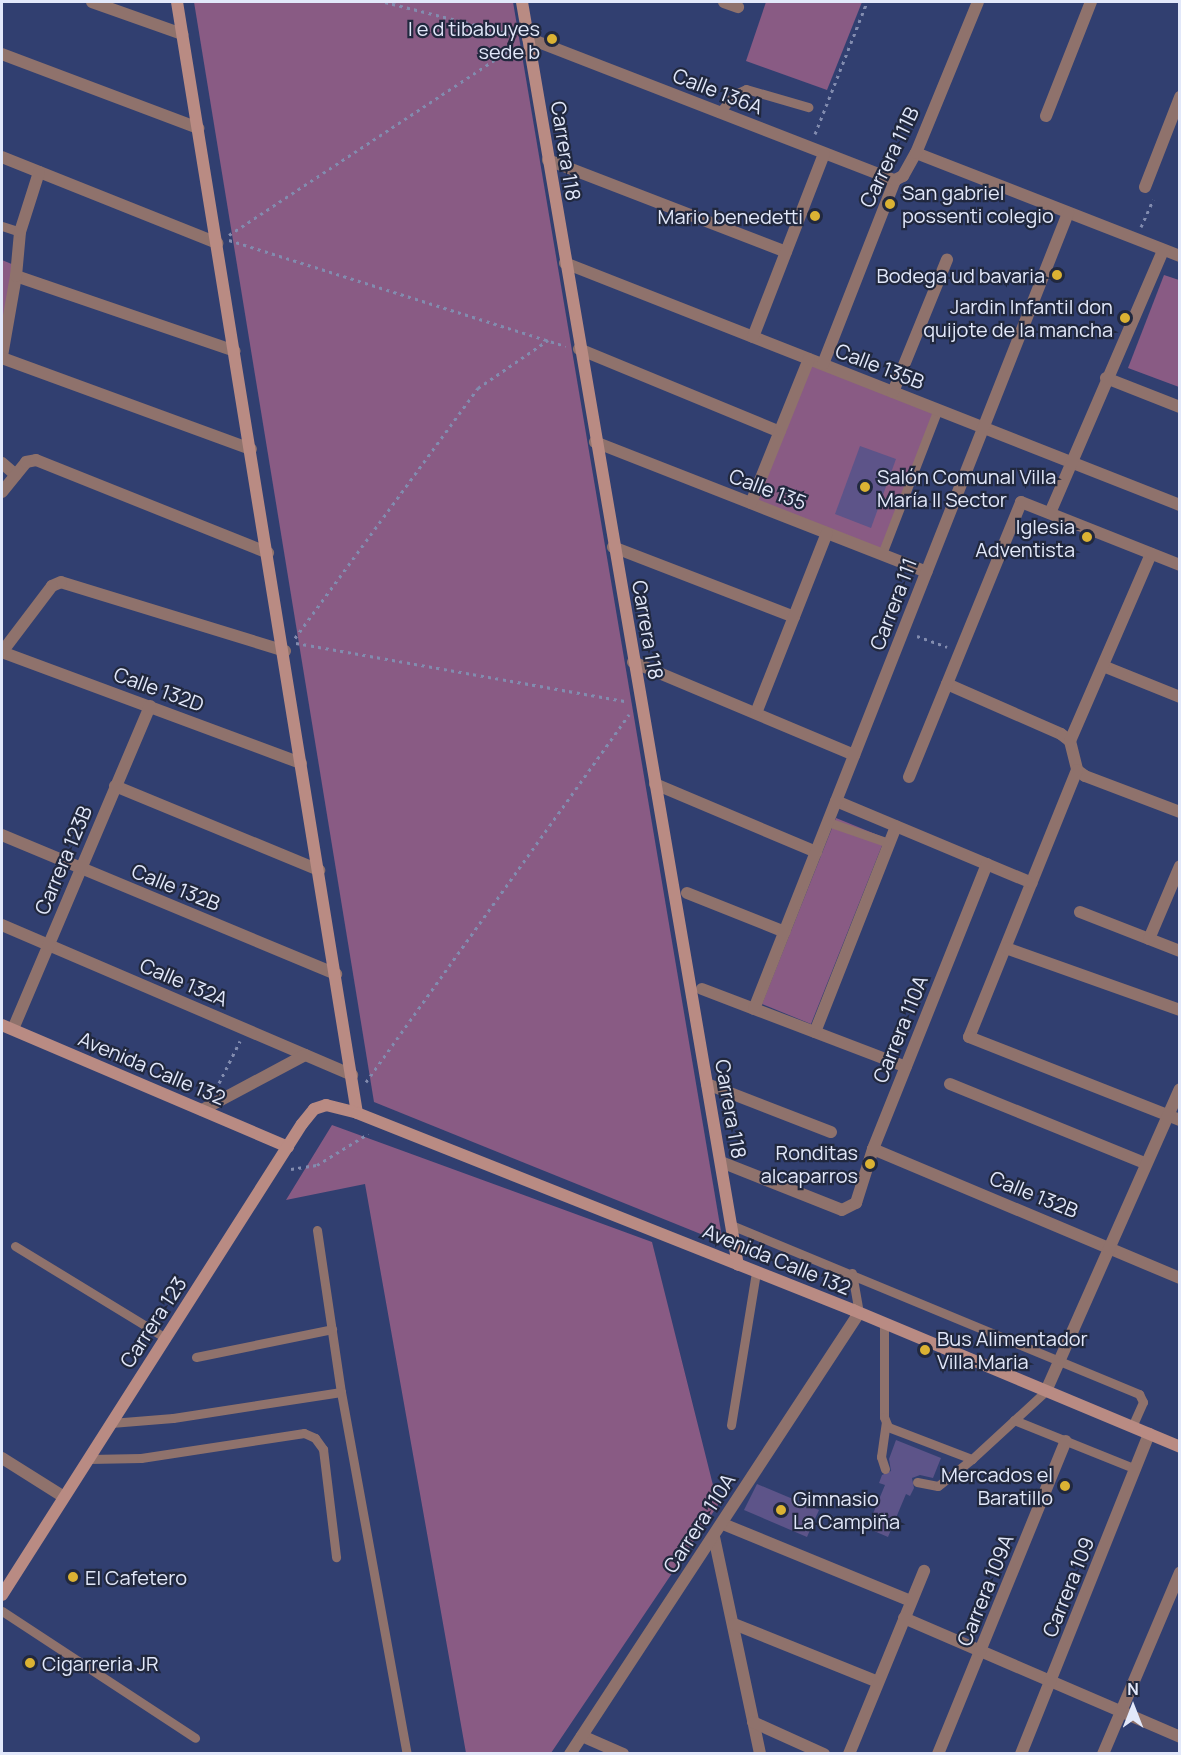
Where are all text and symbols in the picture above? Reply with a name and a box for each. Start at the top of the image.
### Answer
place label: I e d tibabuyes sede b [408,16,540,63]
marker: I e d tibabuyes sede b [545,32,559,46]
street label: Calle 136A [670,63,766,119]
street label: Carrera 118 [546,100,586,202]
street label: Carrera 111B [854,103,924,211]
place label: San gabriel possenti colegio [902,180,1054,227]
marker: San gabriel possenti colegio [883,197,897,211]
place label: Mario benedetti [658,204,803,228]
marker: Mario benedetti [808,209,822,223]
place label: Bodega ud bavaria [876,263,1045,287]
marker: Bodega ud bavaria [1050,268,1064,282]
place label: Jardin Infantil don quijote de la mancha [923,294,1113,341]
marker: Jardin Infantil don quijote de la mancha [1118,311,1132,325]
street label: Calle 135B [832,338,928,394]
street label: Calle 135 [726,463,810,515]
place label: Salón Comunal Villa María II Sector [877,464,1056,511]
marker: Salón Comunal Villa María II Sector [858,480,872,494]
place label: Iglesia Adventista [975,514,1075,561]
marker: Iglesia Adventista [1080,530,1094,544]
street label: Carrera 111 [864,555,922,653]
street label: Carrera 118 [627,578,669,682]
street label: Calle 132D [111,662,207,716]
street label: Carrera 123B [29,802,97,918]
street label: Calle 132B [128,858,224,916]
street label: Calle 132A [137,953,231,1011]
street label: Carrera 110A [868,972,932,1086]
street label: Avenida Calle 132 [75,1026,229,1110]
street label: Carrera 118 [710,1057,752,1161]
place label: Ronditas alcaparros [761,1140,858,1187]
marker: Ronditas alcaparros [863,1157,877,1171]
street label: Calle 132B [986,1165,1082,1223]
street label: Avenida Calle 132 [700,1218,854,1300]
street label: Carrera 123 [115,1272,191,1372]
place label: Bus Alimentador Villa Maria [937,1326,1088,1373]
marker: Bus Alimentador Villa Maria [918,1343,932,1357]
place label: Mercados el Baratillo [941,1462,1053,1509]
street label: Carrera 110A [658,1469,740,1577]
marker: Mercados el Baratillo [1058,1479,1072,1493]
place label: Gimnasio La Campiña [793,1486,900,1533]
marker: Gimnasio La Campiña [774,1503,788,1517]
street label: Carrera 109A [952,1531,1018,1649]
street label: Carrera 109 [1037,1534,1099,1640]
place label: El Cafetero [85,1565,187,1589]
marker: El Cafetero [66,1570,80,1584]
place label: Cigarreria JR [42,1651,159,1675]
marker: Cigarreria JR [23,1656,37,1670]
north arrow [1103,1677,1163,1737]
text: N [1127,1678,1139,1700]

